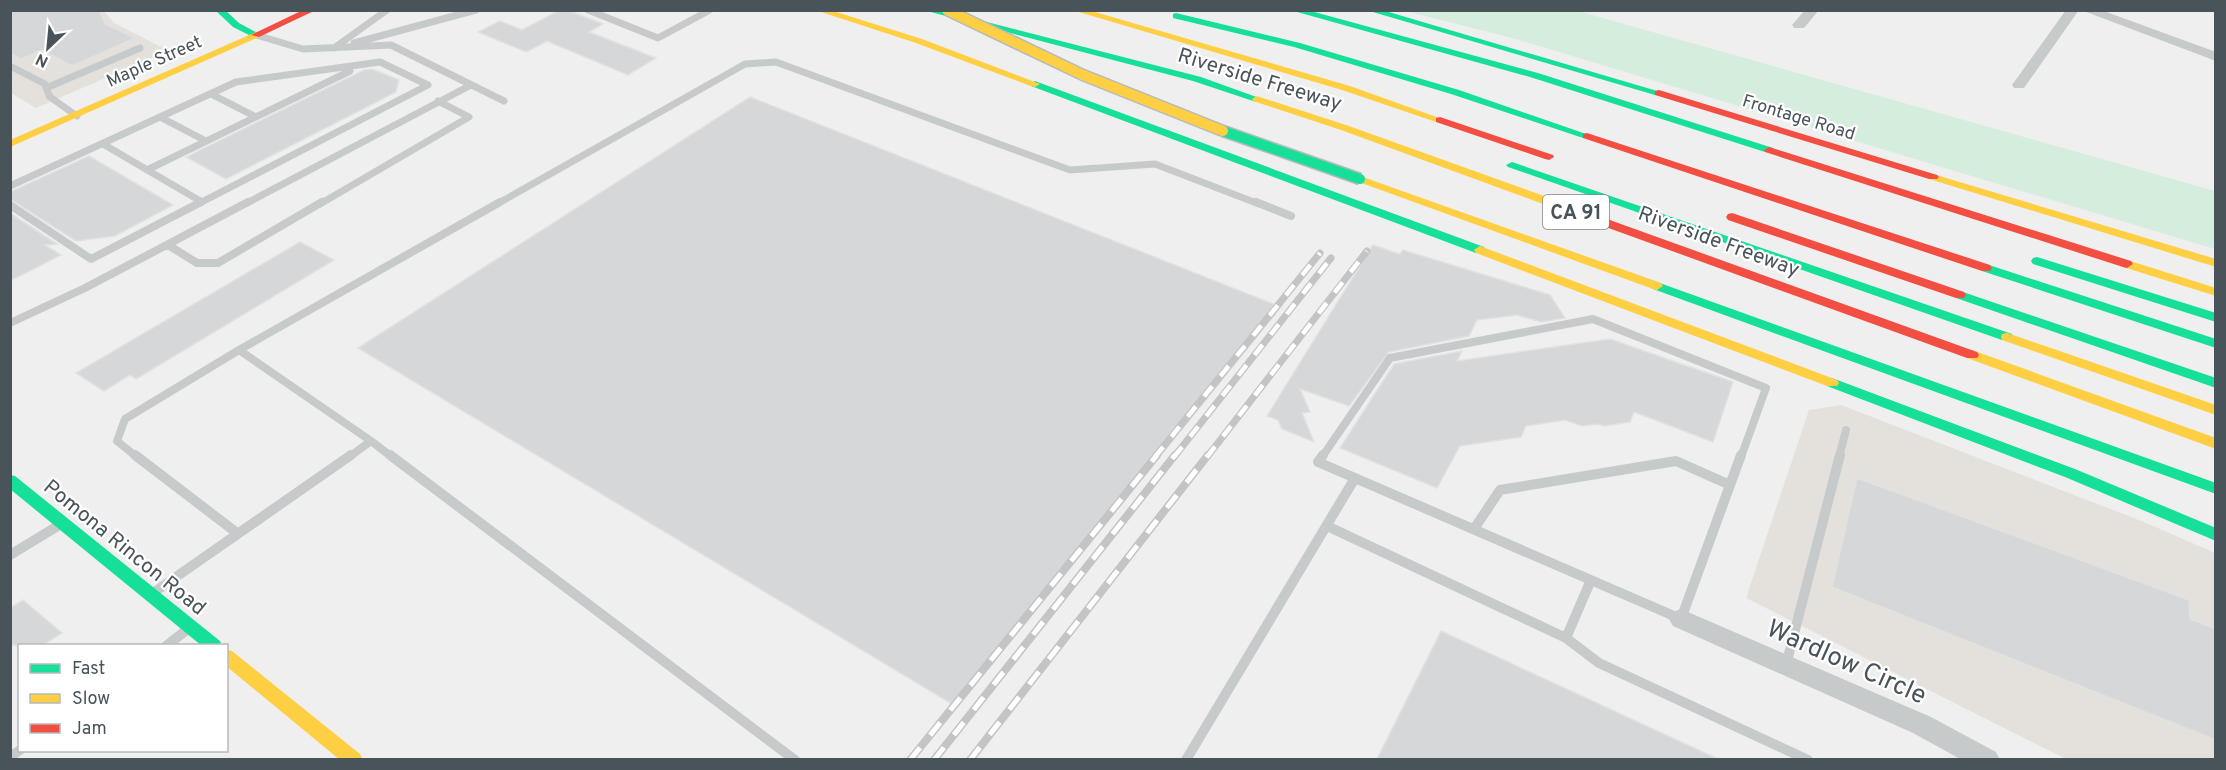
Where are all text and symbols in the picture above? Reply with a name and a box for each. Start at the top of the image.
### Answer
north arrow [18,18,78,78]
street label: Maple Street [103,31,206,94]
street label: Riverside Freeway [1174,43,1345,118]
text: N [33,48,52,71]
street label: Frontage Road [1739,90,1858,147]
road number: CA 91 [1543,195,1609,229]
street label: Riverside Freeway [1634,201,1803,284]
street label: Pomona Rincon Road [37,474,211,622]
street label: Wardlow Circle [1761,613,1931,713]
legend [18,644,228,752]
text: Fast [72,658,105,681]
text: Slow [72,688,110,711]
text: Jam [72,718,107,741]

